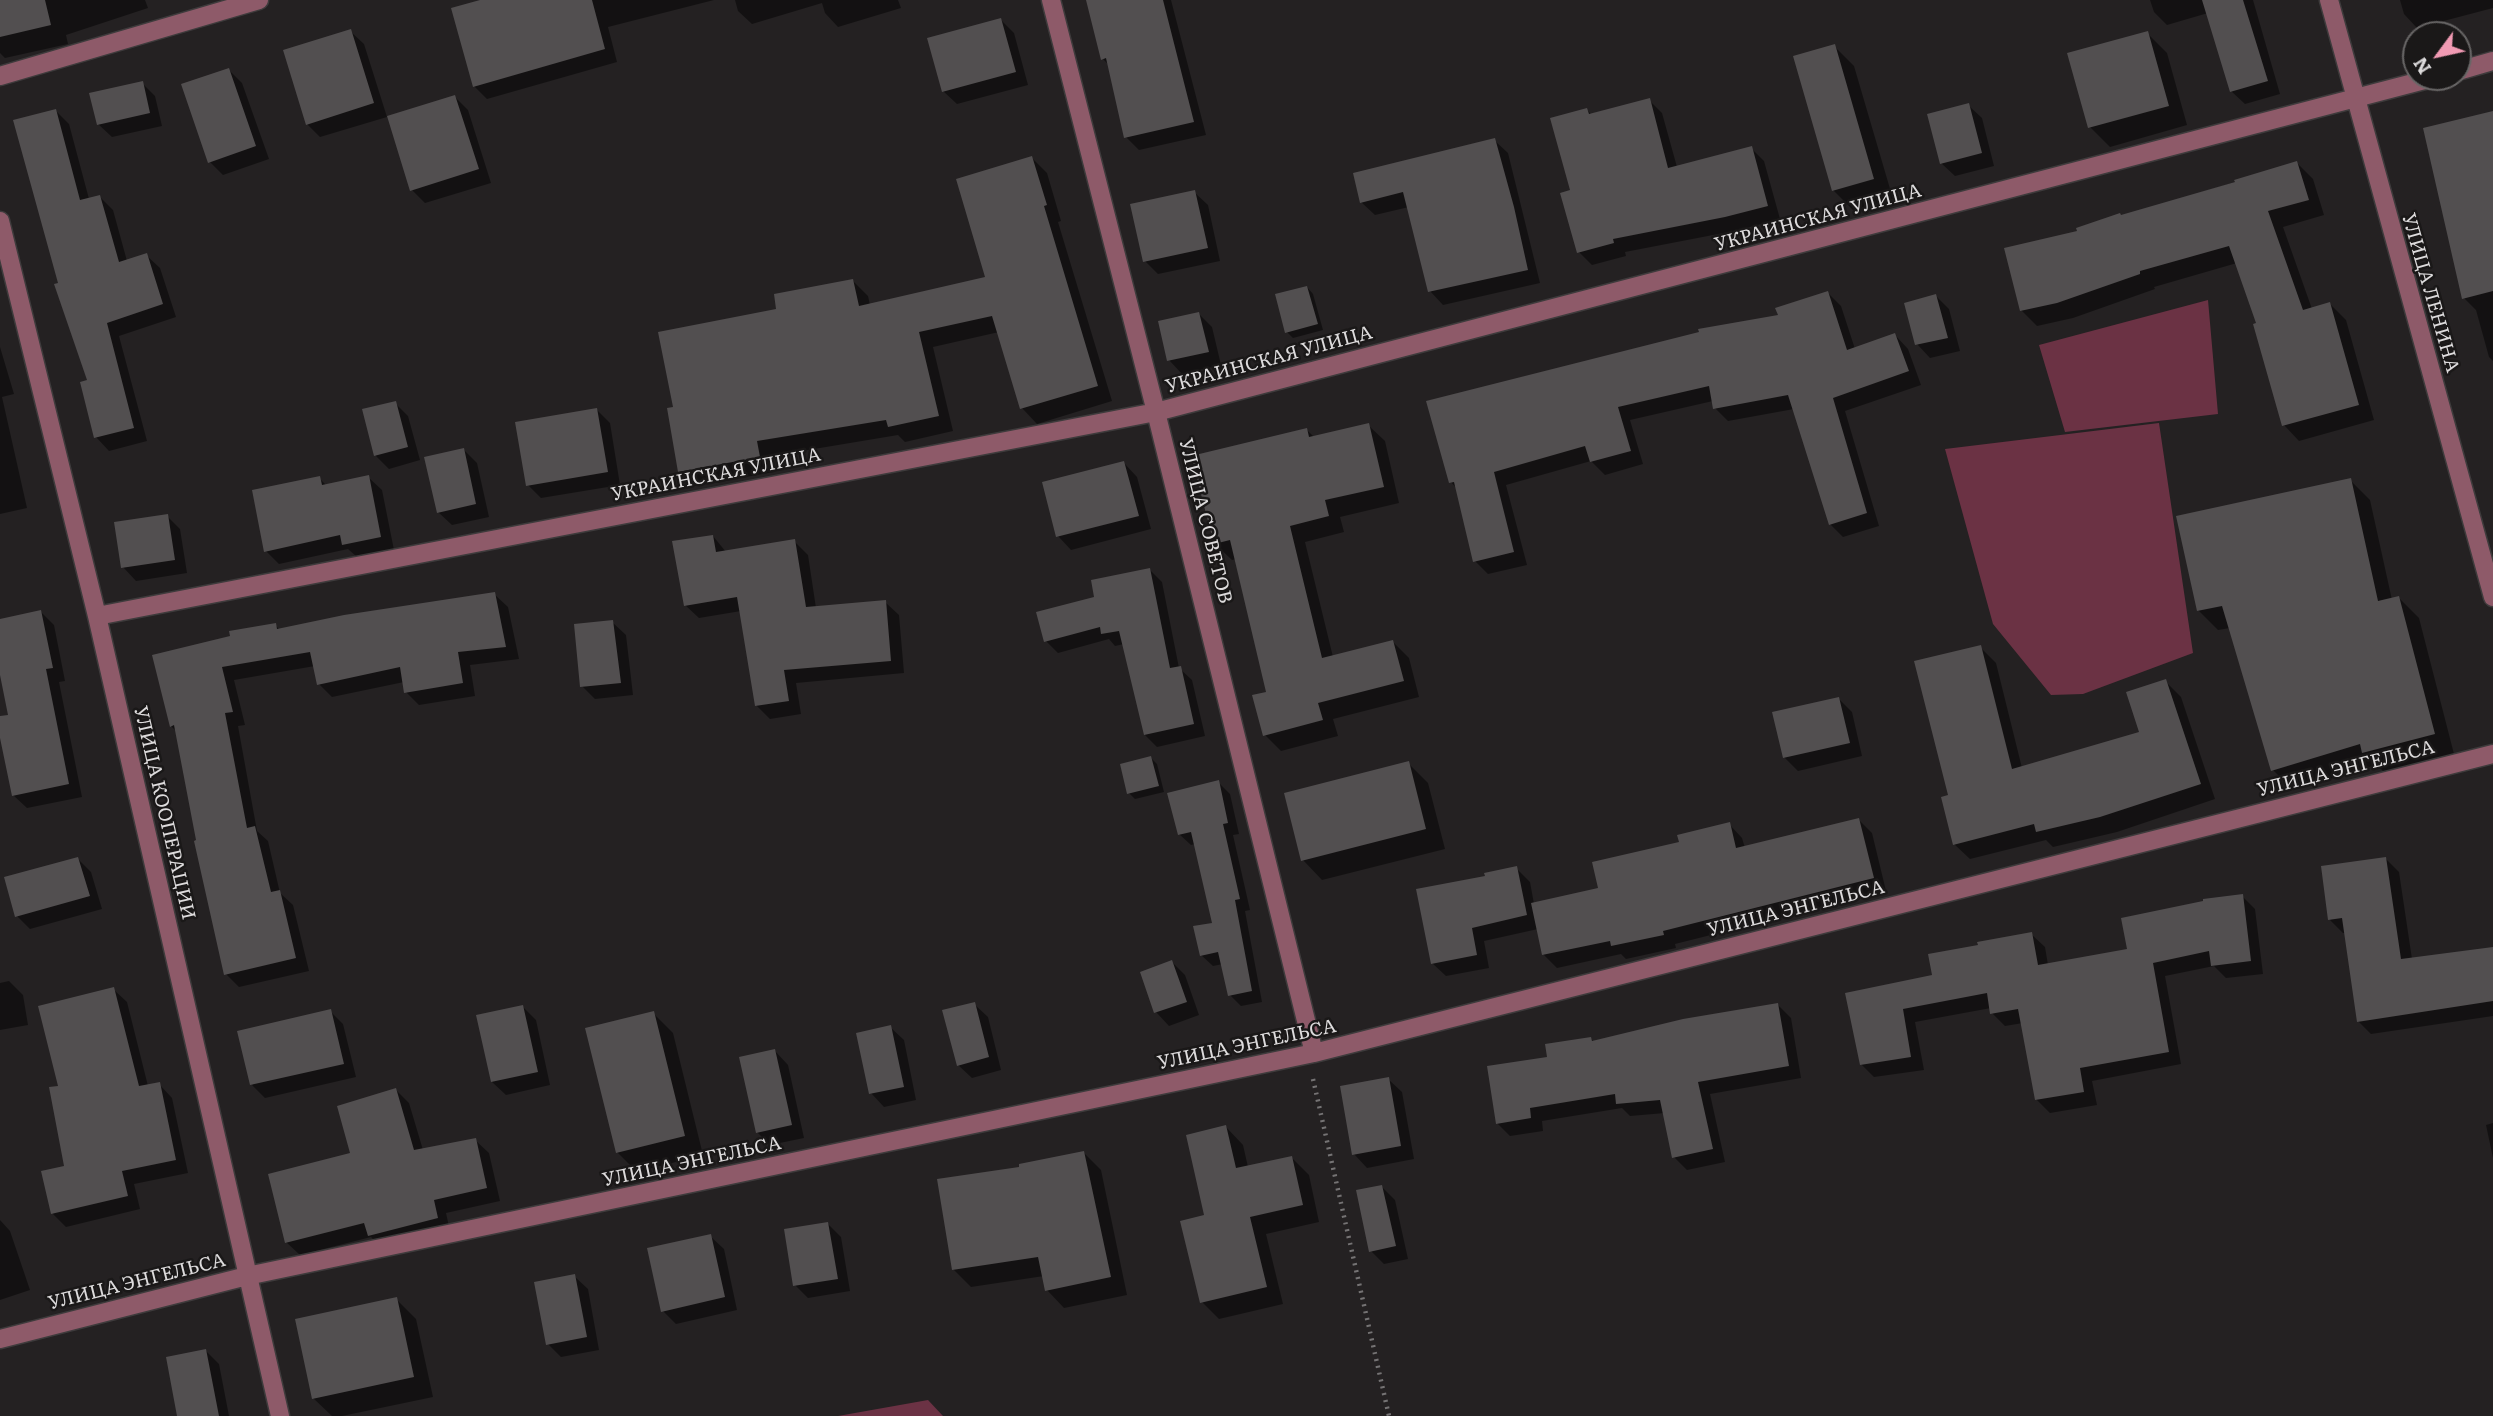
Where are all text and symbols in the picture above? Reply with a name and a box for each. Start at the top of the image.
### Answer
north arrow [2402,21,2472,91]
text: N [2405,52,2437,81]
street label: УКРАИНСКАЯ УЛИЦА [1712,179,1924,257]
street label: УЛИЦА ЛЕНИНА [2396,211,2464,375]
street label: УКРАИНСКАЯ УЛИЦА [1163,321,1375,399]
street label: УЛИЦА СОВЕТОВ [1173,436,1237,606]
street label: УКРАИНСКАЯ УЛИЦА [609,443,823,507]
street label: УЛИЦА КООПЕРАЦИИ [128,704,200,922]
street label: УЛИЦА ЭНГЕЛЬСА [2255,736,2437,802]
street label: УЛИЦА ЭНГЕЛЬСА [1705,876,1887,942]
street label: УЛИЦА ЭНГЕЛЬСА [1156,1015,1338,1075]
street label: УЛИЦА ЭНГЕЛЬСА [601,1132,783,1192]
street label: УЛИЦА ЭНГЕЛЬСА [46,1249,228,1315]

